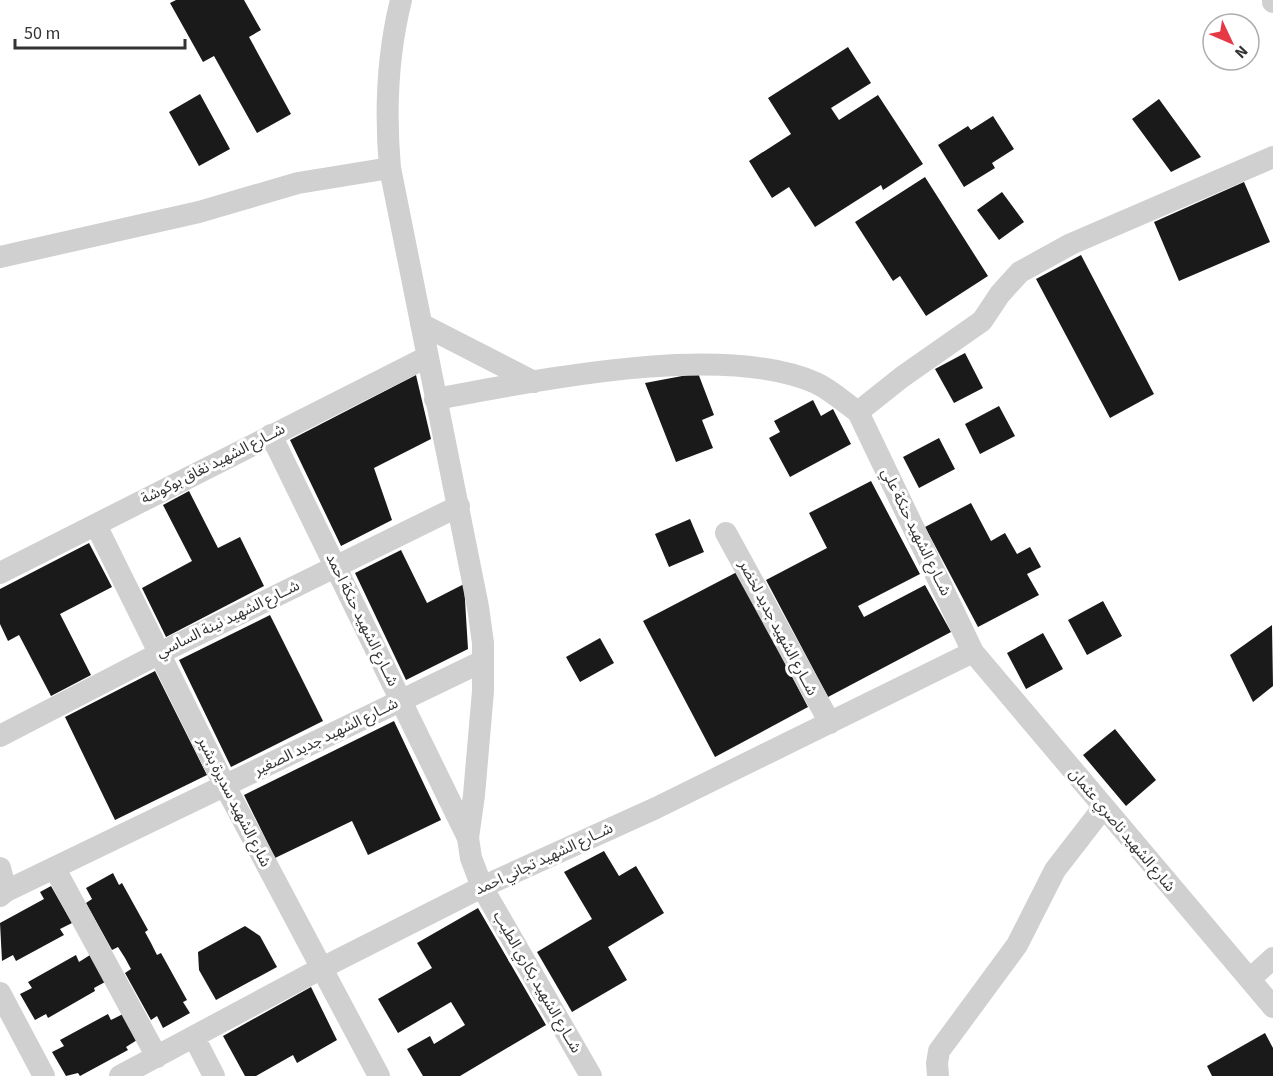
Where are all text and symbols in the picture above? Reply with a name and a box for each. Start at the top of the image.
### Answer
scale bar [15,12,184,50]
north arrow [1201,12,1261,72]
text: 50 m [24,21,60,46]
text: N [1229,40,1253,63]
street label: شــارع الشهيد نغاق بوكوشة [137,418,289,510]
street label: شــارع الشهيد حنكة علي [875,465,956,600]
street label: شــارع الشهيد حنكة احمد [320,550,403,691]
street label: شــارع الشهيد جديد لخضر [732,556,823,700]
street label: شــارع الشهيد نينة الساسي [153,575,304,664]
street label: شــارع الشهيد جديد الصغير [249,693,402,782]
street label: شارع الشهيد سديرة بشير [191,732,276,871]
street label: شارع الشهيد ناصري عثمان [1063,764,1180,897]
street label: شــارع الشهيد تجاني احمد [471,818,617,901]
street label: شــارع الشهيد بكاري الطيب [487,907,586,1058]

